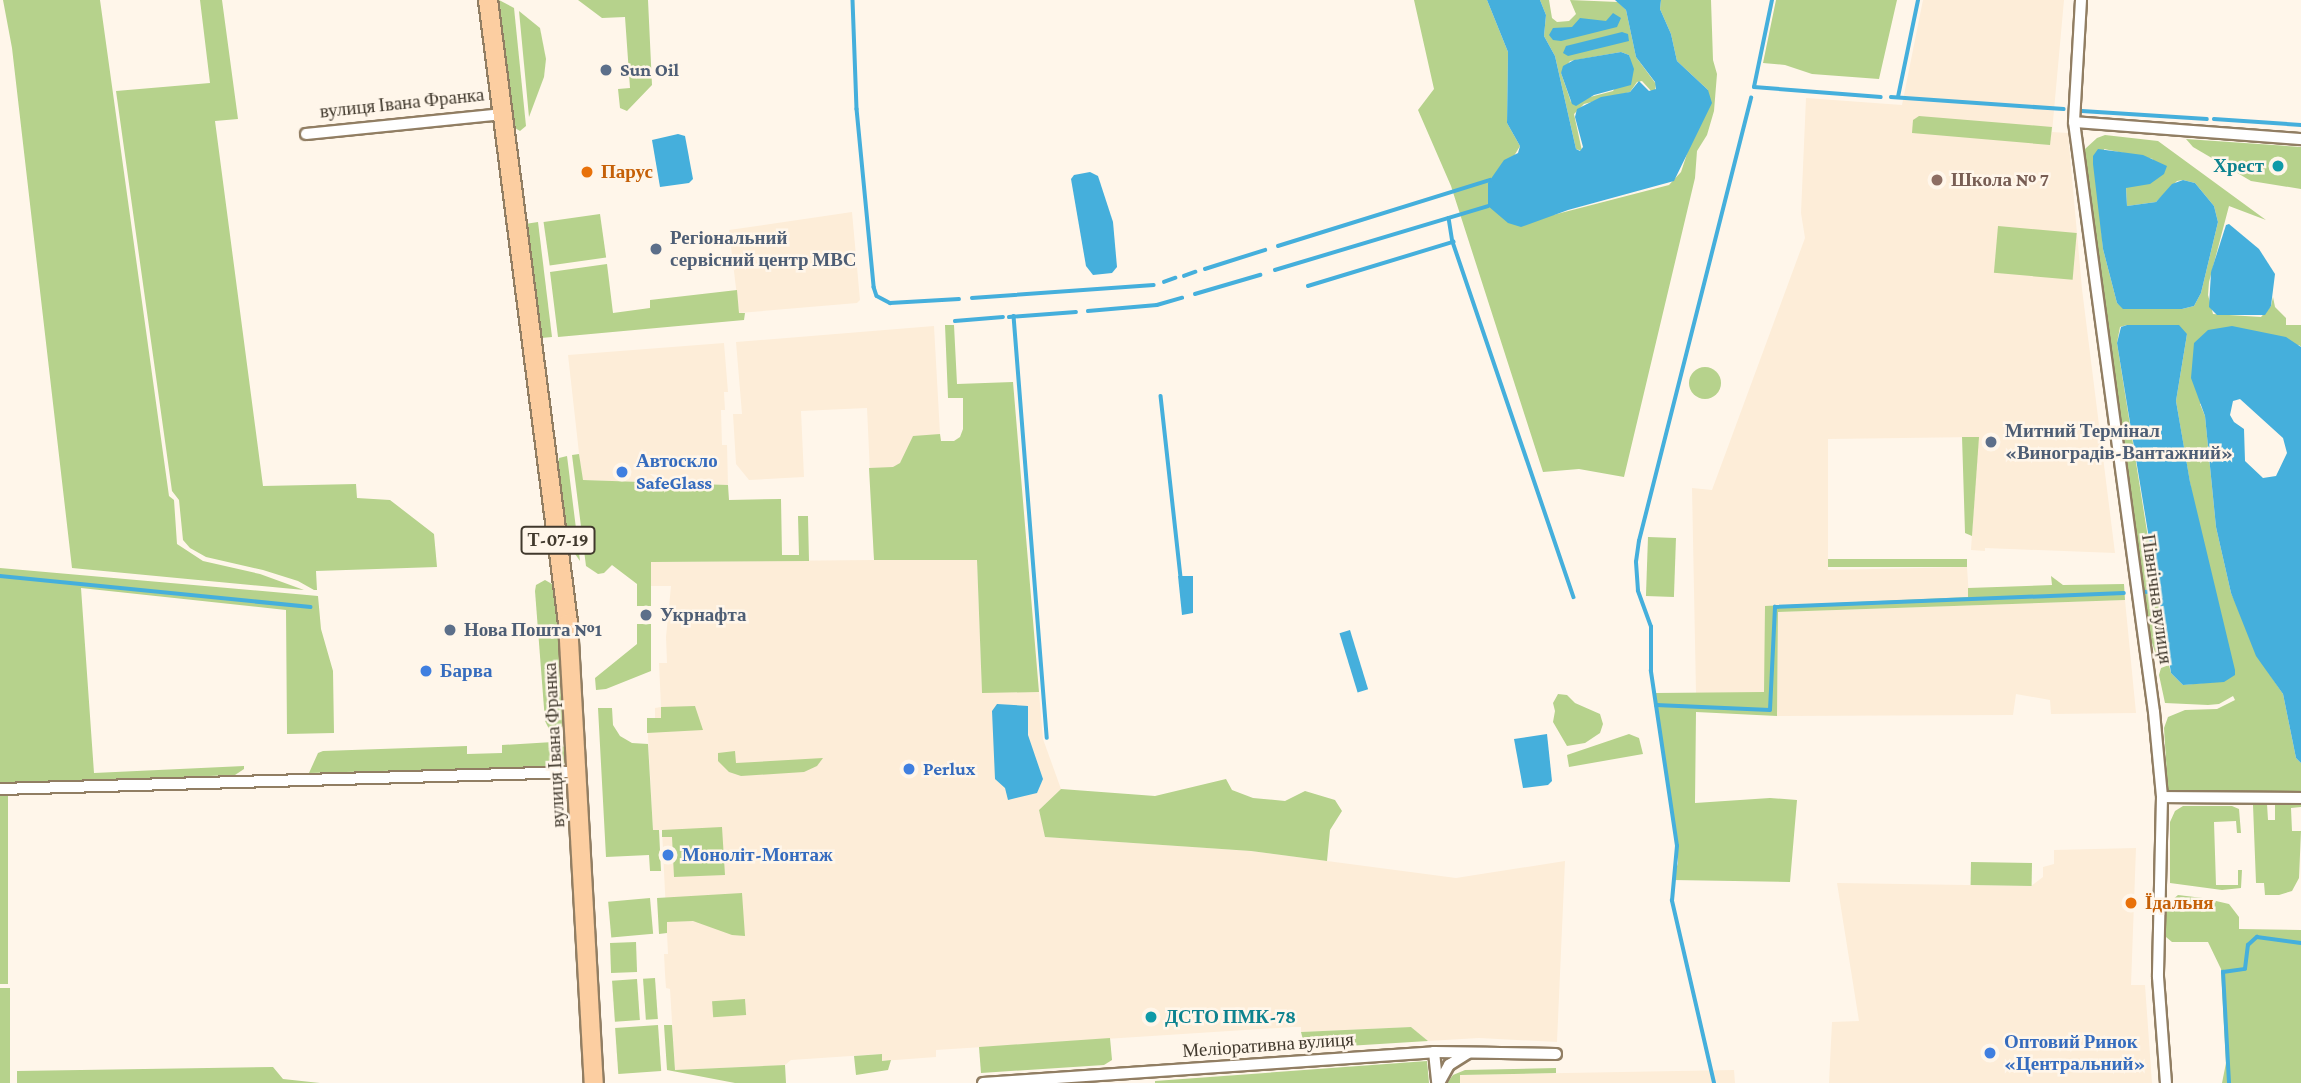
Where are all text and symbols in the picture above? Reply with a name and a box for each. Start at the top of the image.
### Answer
place label: Sun Oil [620,59,679,81]
marker: Sun Oil [598,62,614,78]
street label: вулиця Івана Франка [319,83,485,123]
place label: Хрест [2213,155,2264,177]
marker: Хрест [2270,158,2286,174]
place label: Парус [601,161,653,183]
marker: Парус [579,164,595,180]
place label: Школа № 7 [1951,169,2049,191]
marker: Школа № 7 [1929,172,1945,188]
place label: Регіональний сервісний центр МВС [670,227,857,271]
marker: Регіональний сервісний центр МВС [648,241,664,257]
place label: Митний Термінал «Виноградів-Вантажний» [2005,420,2233,464]
marker: Митний Термінал «Виноградів-Вантажний» [1983,434,1999,450]
place label: Автоскло SafeGlass [636,450,718,494]
marker: Автоскло SafeGlass [614,464,630,480]
road number: Т-07-19 [520,526,596,554]
street label: Північна вулиця [2137,533,2177,665]
place label: Укрнафта [660,604,747,626]
marker: Укрнафта [638,607,654,623]
place label: Нова Пошта №1 [464,619,602,641]
marker: Нова Пошта №1 [442,622,458,638]
place label: Барва [440,660,492,682]
street label: вулиця Івана Франка [538,662,570,828]
marker: Барва [418,663,434,679]
place label: Perlux [923,758,975,780]
marker: Perlux [901,761,917,777]
place label: Моноліт-Монтаж [682,844,833,866]
marker: Моноліт-Монтаж [660,847,676,863]
place label: Їдальня [2145,892,2214,914]
marker: Їдальня [2123,895,2139,911]
place label: ДСТО ПМК-78 [1165,1006,1296,1028]
marker: ДСТО ПМК-78 [1143,1009,1159,1025]
street label: Меліоративна вулиця [1181,1028,1355,1062]
place label: Оптовий Ринок «Центральний» [2004,1031,2145,1075]
marker: Оптовий Ринок «Центральний» [1982,1045,1998,1061]

